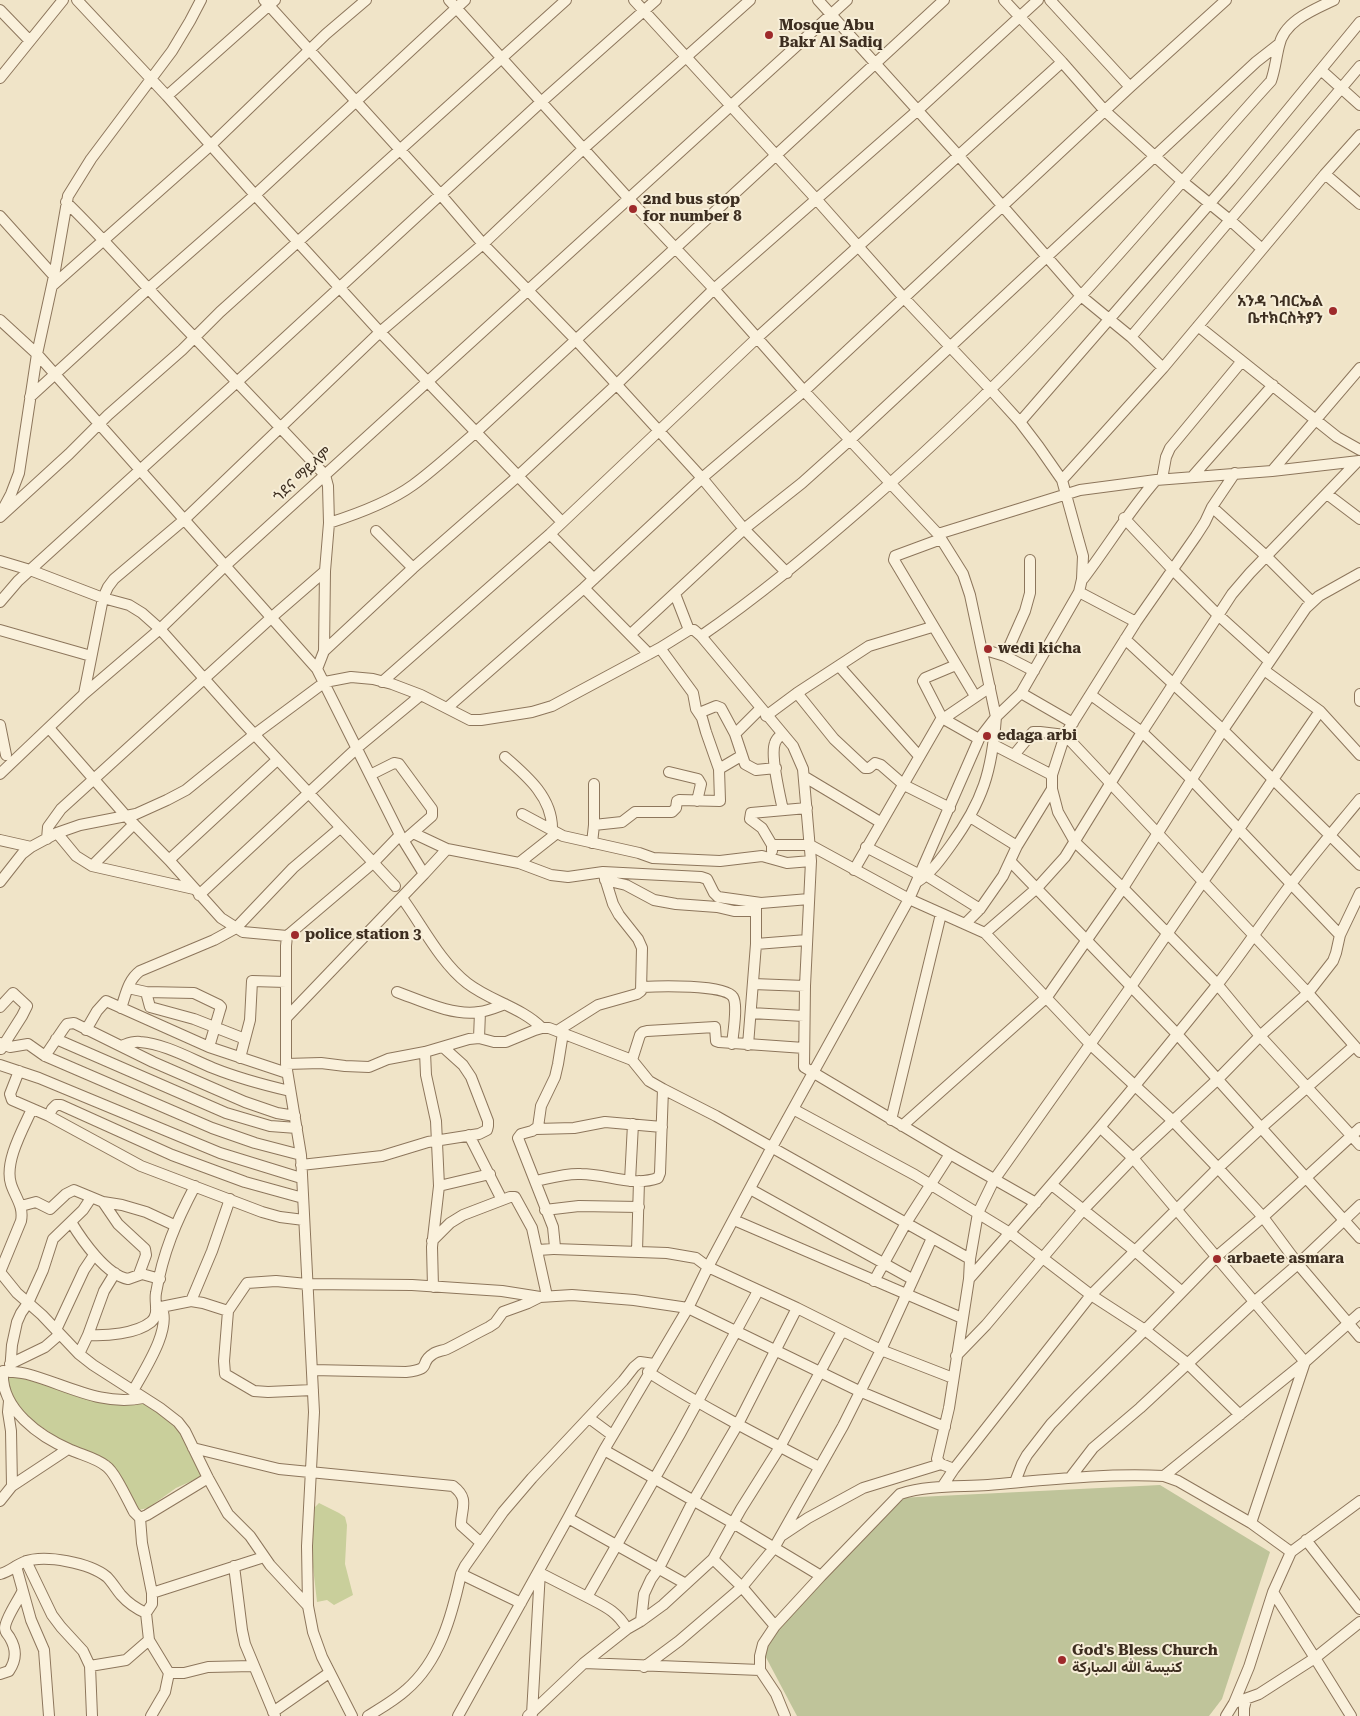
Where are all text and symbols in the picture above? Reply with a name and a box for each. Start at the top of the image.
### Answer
place label: Mosque Abu Bakr Al Sadiq [779,17,882,52]
marker: Mosque Abu Bakr Al Sadiq [763,29,775,41]
place label: 2nd bus stop for number 8 [643,191,742,226]
marker: 2nd bus stop for number 8 [627,203,639,215]
place label: አንዳ ገብርኤል ቤተክርስትያን [1237,293,1323,328]
marker: አንዳ ገብርኤል ቤተክርስትያን [1327,305,1339,317]
street label: ጎደና ማይላም [270,444,336,506]
place label: wedi kicha [998,640,1081,658]
marker: wedi kicha [982,643,994,655]
place label: edaga arbi [997,727,1077,745]
marker: edaga arbi [981,730,993,742]
place label: police station 3 [305,926,421,944]
marker: police station 3 [289,929,301,941]
place label: arbaete asmara [1227,1250,1344,1268]
marker: arbaete asmara [1211,1253,1223,1265]
place label: God's Bless Church كنيسة الله المباركة [1072,1642,1218,1677]
marker: God's Bless Church كنيسة الله المباركة [1056,1654,1068,1666]

